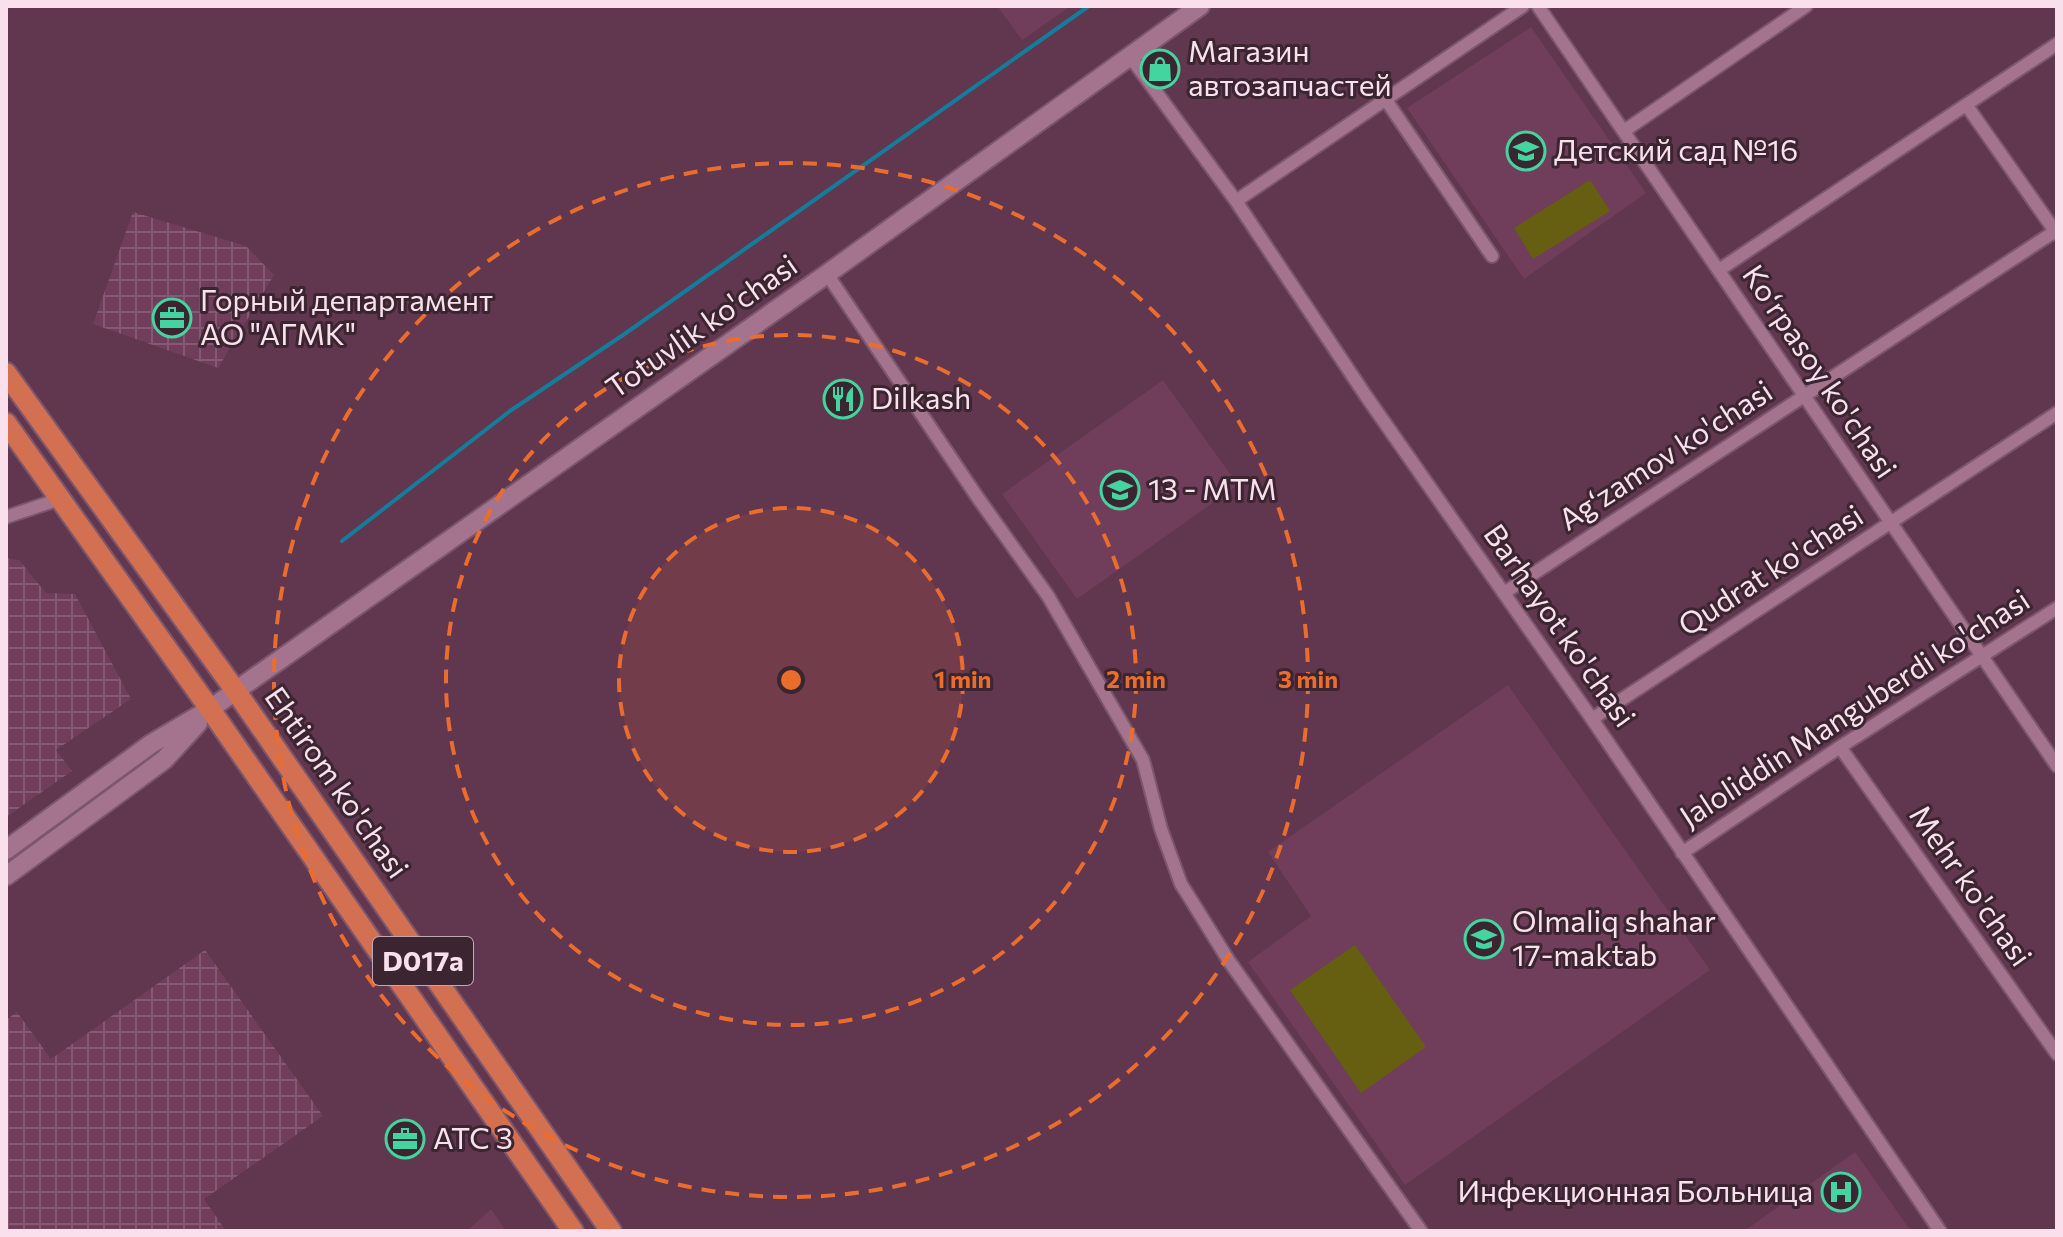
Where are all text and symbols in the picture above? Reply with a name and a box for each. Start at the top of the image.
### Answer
place label: Магазин автозапчастей [1188,31,1392,102]
shop icon: Магазин автозапчастей [1139,48,1181,90]
school or university icon: Детский сад №16 [1505,130,1547,172]
place label: Детский сад №16 [1554,130,1798,167]
street label: Totuvlik ko'chasi [598,245,803,405]
street label: Ko‘rpasoy ko'chasi [1736,257,1906,484]
place label: Горный департамент АО "АГМК" [200,280,493,351]
office icon: Горный департамент АО "АГМК" [151,297,193,339]
street label: Ag‘zamov ko'chasi [1551,371,1778,537]
restaurant icon: Dilkash [822,378,864,420]
place label: Dilkash [871,378,971,415]
school or university icon: 13 - MTM [1099,469,1141,511]
place label: 13 - MTM [1148,469,1277,506]
street label: Qudrat ko'chasi [1670,495,1869,642]
street label: Barhayot ko'chasi [1477,516,1645,733]
street label: Jaloliddin Manguberdi ko'chasi [1672,580,2035,834]
text: 1 min [935,664,991,693]
text: 2 min [1106,664,1166,693]
text: 3 min [1278,664,1338,693]
centre of rings [777,666,805,694]
street label: Ehtirom ko'chasi [258,679,418,884]
street label: Mehr ko'chasi [1903,797,2041,972]
place label: Olmaliq shahar 17-maktab [1512,901,1716,972]
school or university icon: Olmaliq shahar 17-maktab [1463,918,1505,960]
road number: D017a [373,937,473,985]
office icon: АТС 3 [384,1118,426,1160]
place label: АТС 3 [433,1118,513,1155]
place label: Инфекционная Больница [1457,1171,1813,1208]
hospital icon: Инфекционная Больница [1820,1171,1862,1213]

